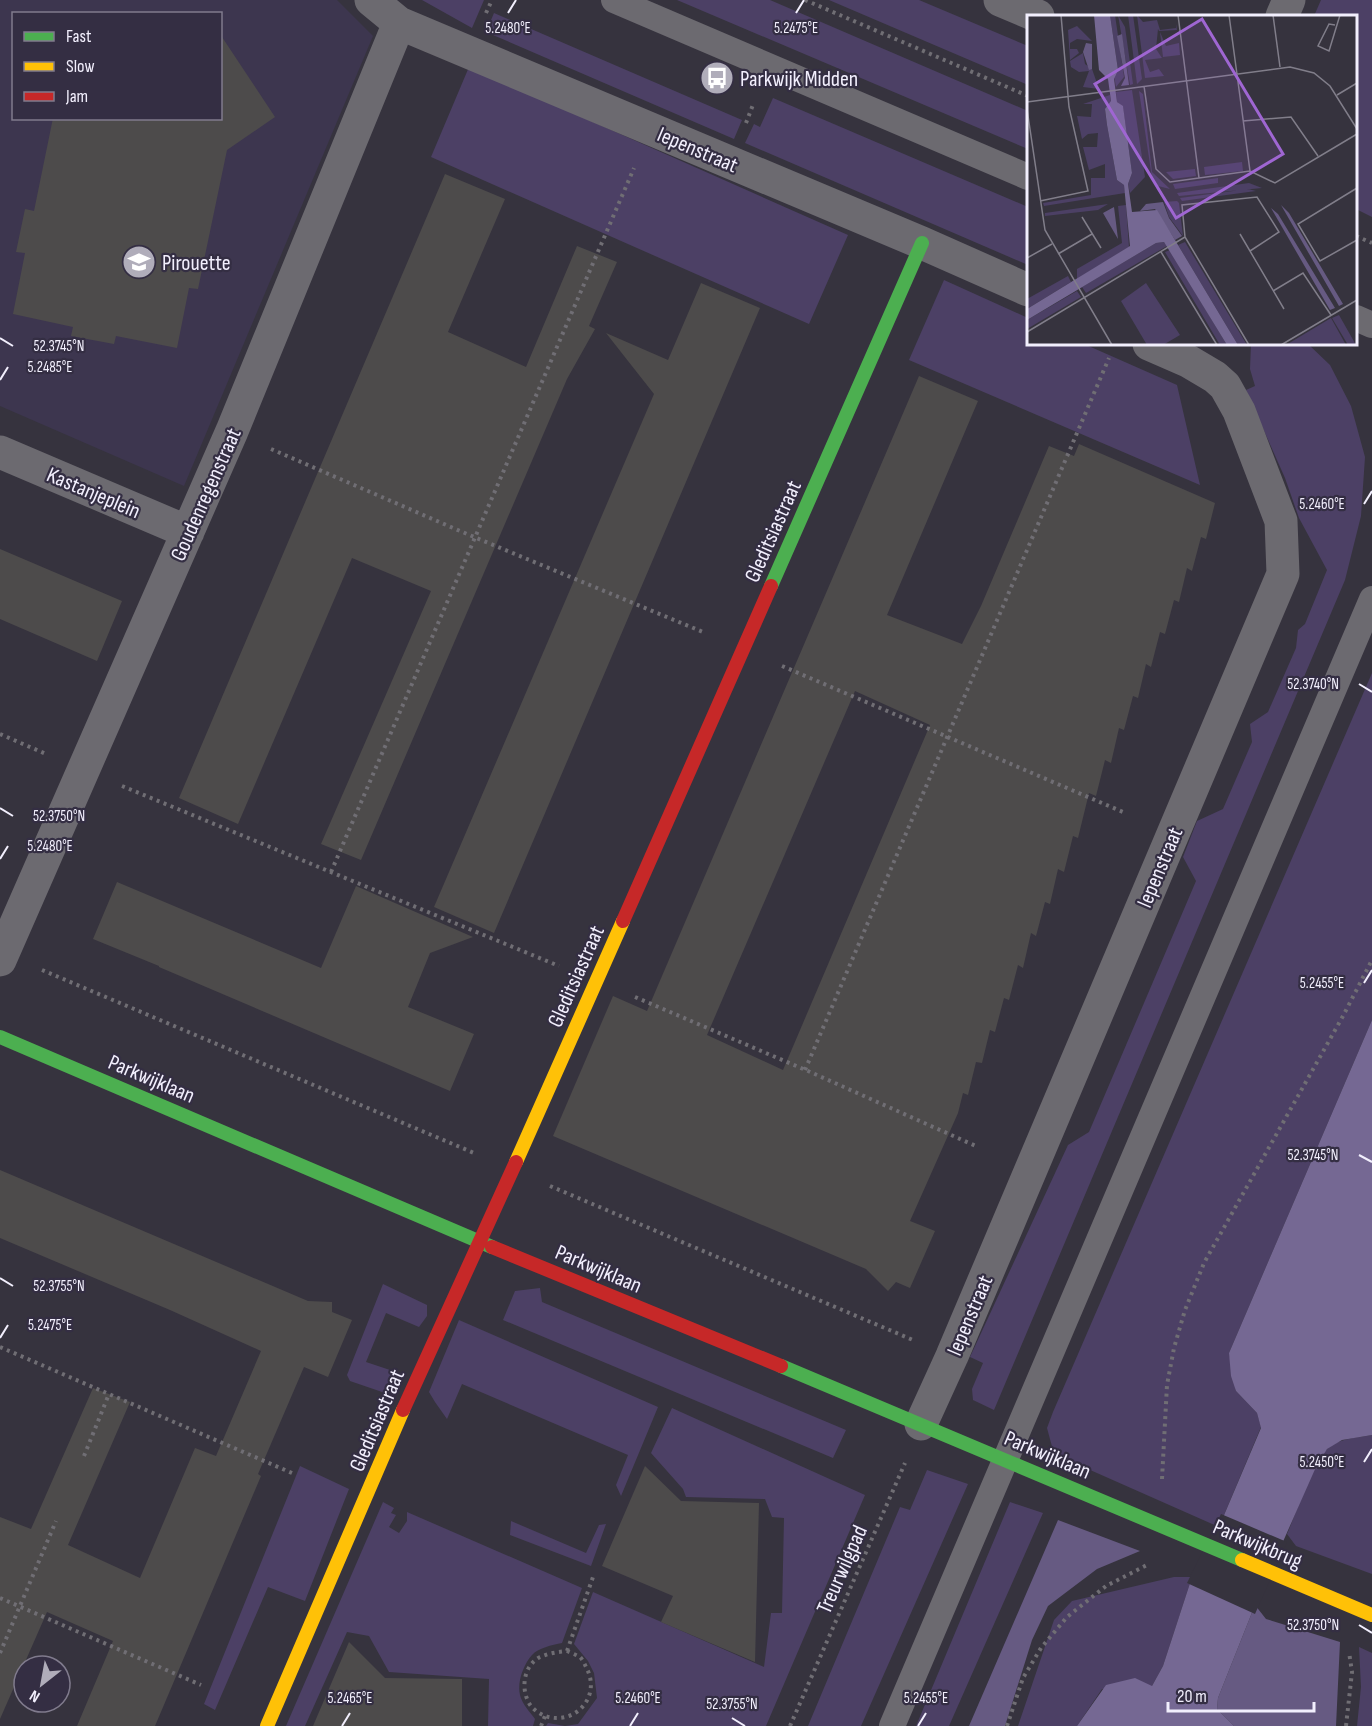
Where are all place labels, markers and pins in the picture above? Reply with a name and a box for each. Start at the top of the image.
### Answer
bus stop icon: Parkwijk Midden [699,60,735,96]
place label: Parkwijk Midden [740,66,858,93]
school or university icon: Pirouette [121,244,157,280]
place label: Pirouette [162,250,231,277]

